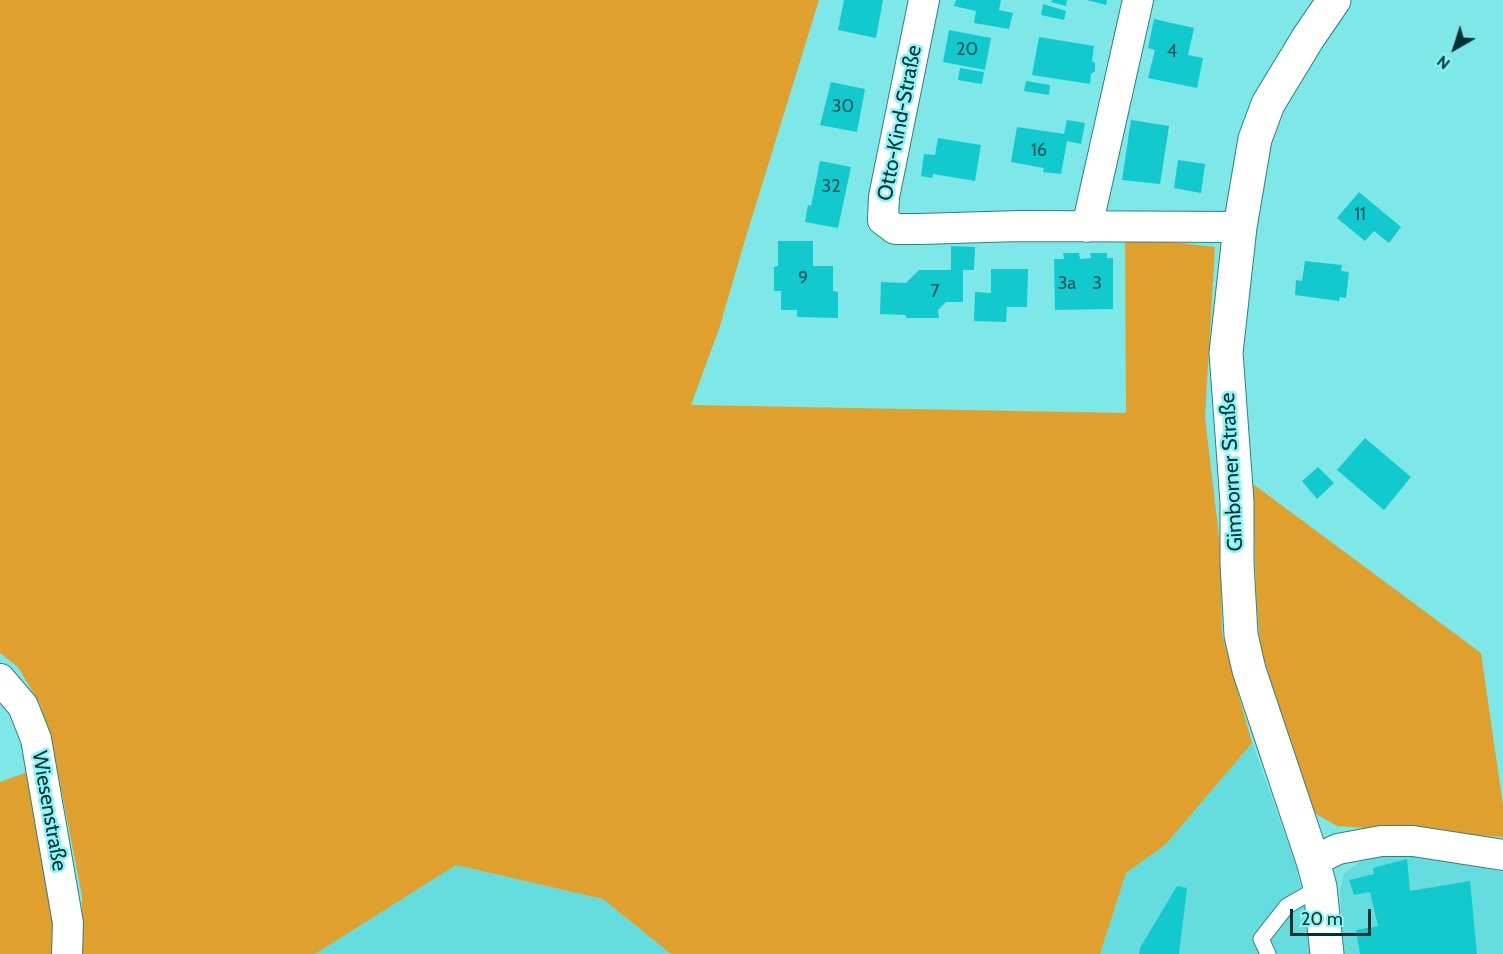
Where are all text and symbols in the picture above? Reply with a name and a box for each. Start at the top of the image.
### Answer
north arrow [1425,18,1485,78]
house number: 20 [956,39,978,61]
house number: 4 [1167,41,1177,63]
street label: Otto-Kind-Straße [873,43,927,203]
text: N [1433,51,1454,73]
house number: 30 [832,96,854,118]
house number: 16 [1031,140,1047,162]
house number: 32 [821,176,841,198]
house number: 11 [1354,204,1366,226]
house number: 9 [798,268,808,290]
house number: 3a [1058,273,1076,295]
house number: 3 [1092,273,1102,295]
house number: 7 [930,281,940,303]
street label: Gimborner Straße [1215,392,1249,552]
street label: Wiesenstraße [26,749,72,873]
scale bar [1293,897,1374,935]
text: 20 m [1301,908,1343,930]

